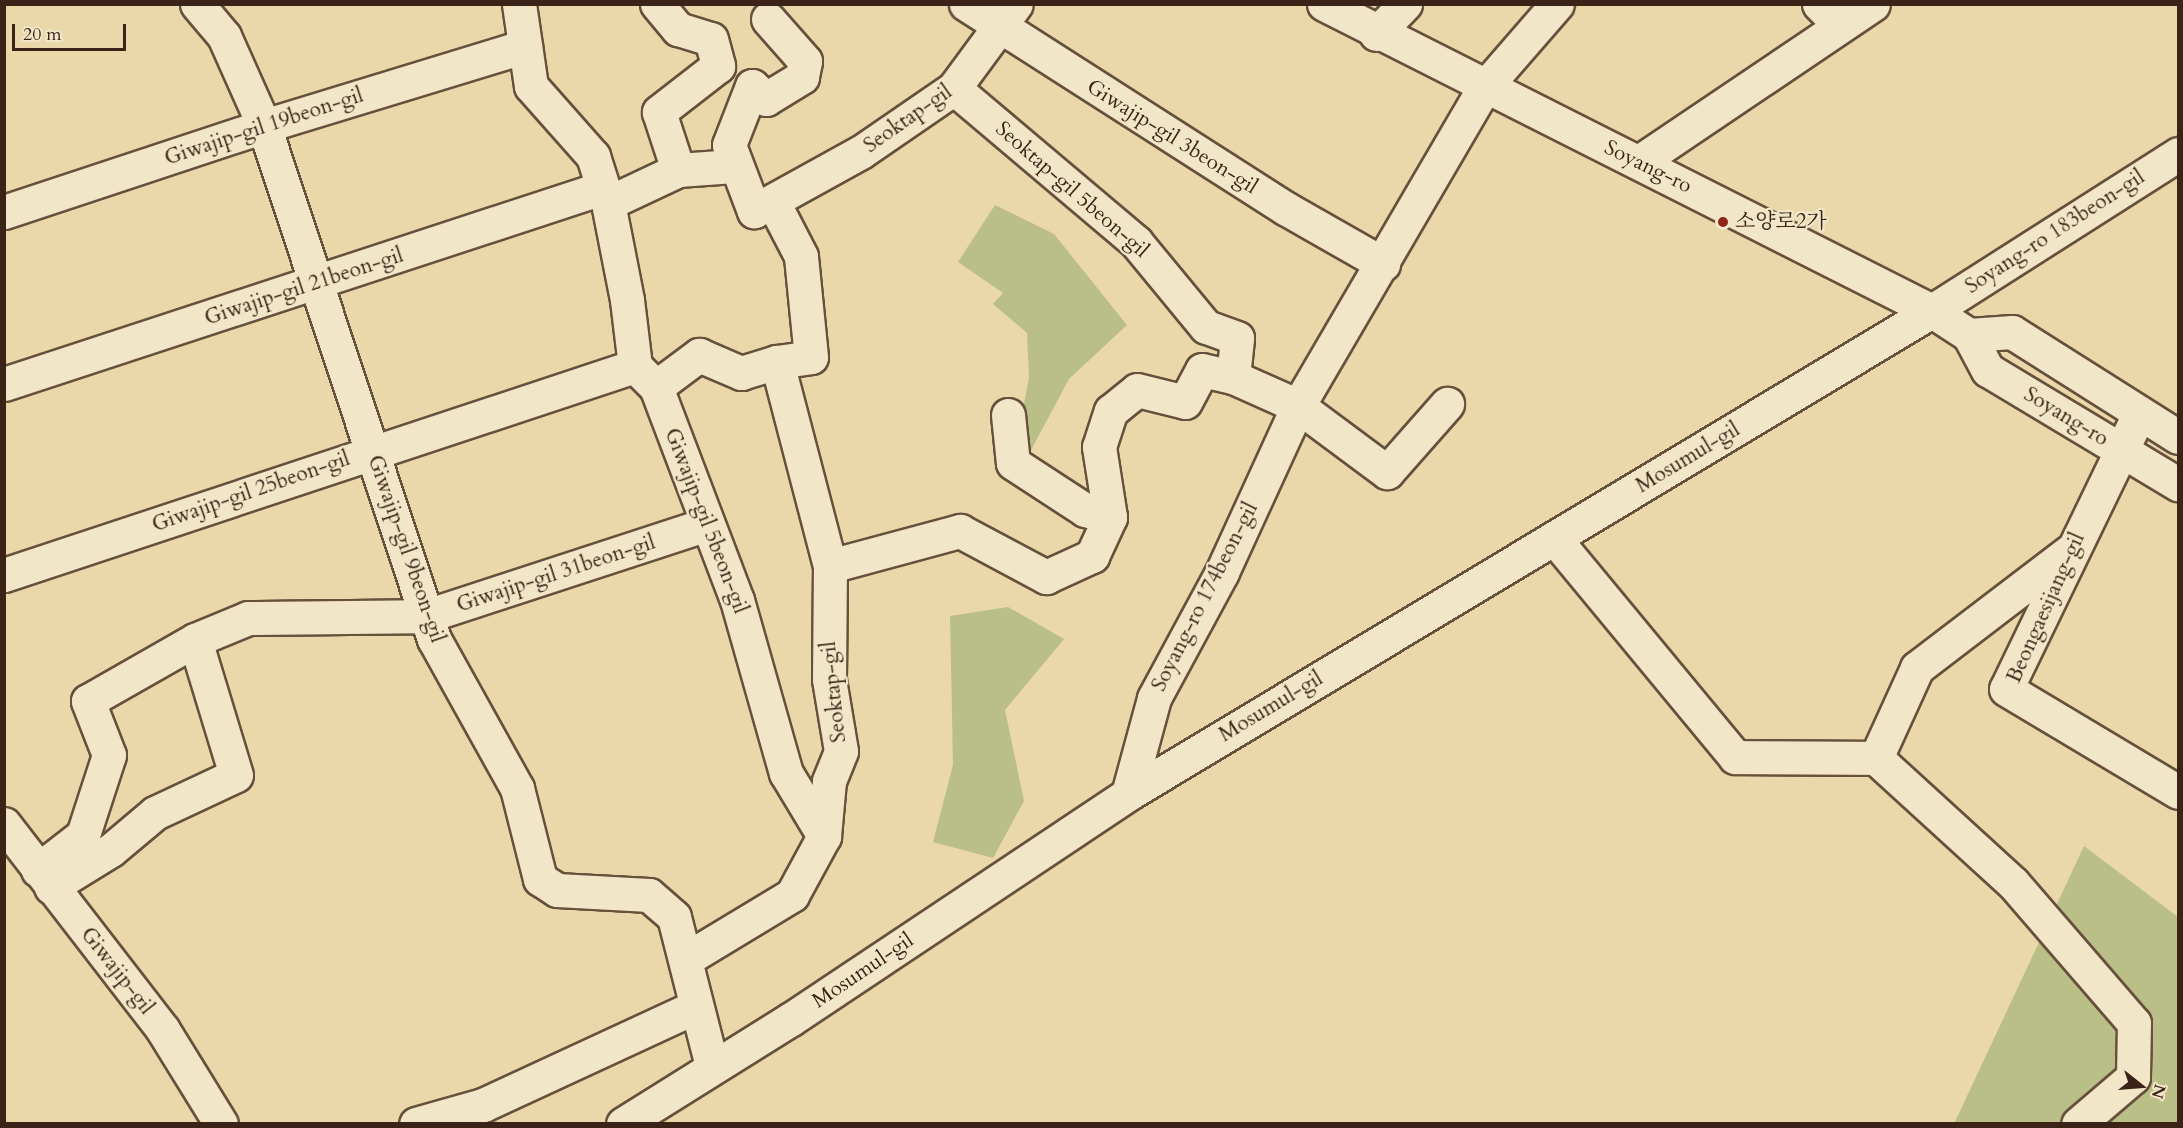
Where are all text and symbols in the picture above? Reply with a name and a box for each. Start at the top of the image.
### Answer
scale bar [15,12,129,50]
text: 20 m [23,22,62,47]
street label: Giwajip-gil 3beon-gil [1082,74,1262,200]
street label: Seoktap-gil [859,79,957,159]
street label: Giwajip-gil 19beon-gil [161,83,367,171]
street label: Seoktap-gil 5beon-gil [990,117,1154,263]
street label: Soyang-ro [1600,135,1696,199]
street label: Soyang-ro 183beon-gil [1961,165,2149,299]
place label: 소양로2가 [1735,209,1827,235]
marker: 소양로2가 [1716,215,1730,229]
street label: Giwajip-gil 21beon-gil [201,243,407,331]
street label: Soyang-ro [2019,382,2113,452]
street label: Mosumul-gil [1631,417,1745,499]
street label: Giwajip-gil 5beon-gil [659,425,753,617]
street label: Giwajip-gil 25beon-gil [149,446,353,538]
street label: Giwajip-gil 9beon-gil [362,452,450,646]
street label: Soyang-ro 174beon-gil [1146,498,1264,696]
street label: Beongaesijang-gil [2002,529,2090,687]
street label: Giwajip-gil 31beon-gil [453,530,659,618]
street label: Seoktap-gil [816,640,852,744]
street label: Mosumul-gil [1214,666,1328,748]
street label: Giwajip-gil [75,922,159,1020]
street label: Mosumul-gil [808,928,918,1014]
north arrow [2111,1056,2171,1116]
text: N [2146,1081,2171,1101]

